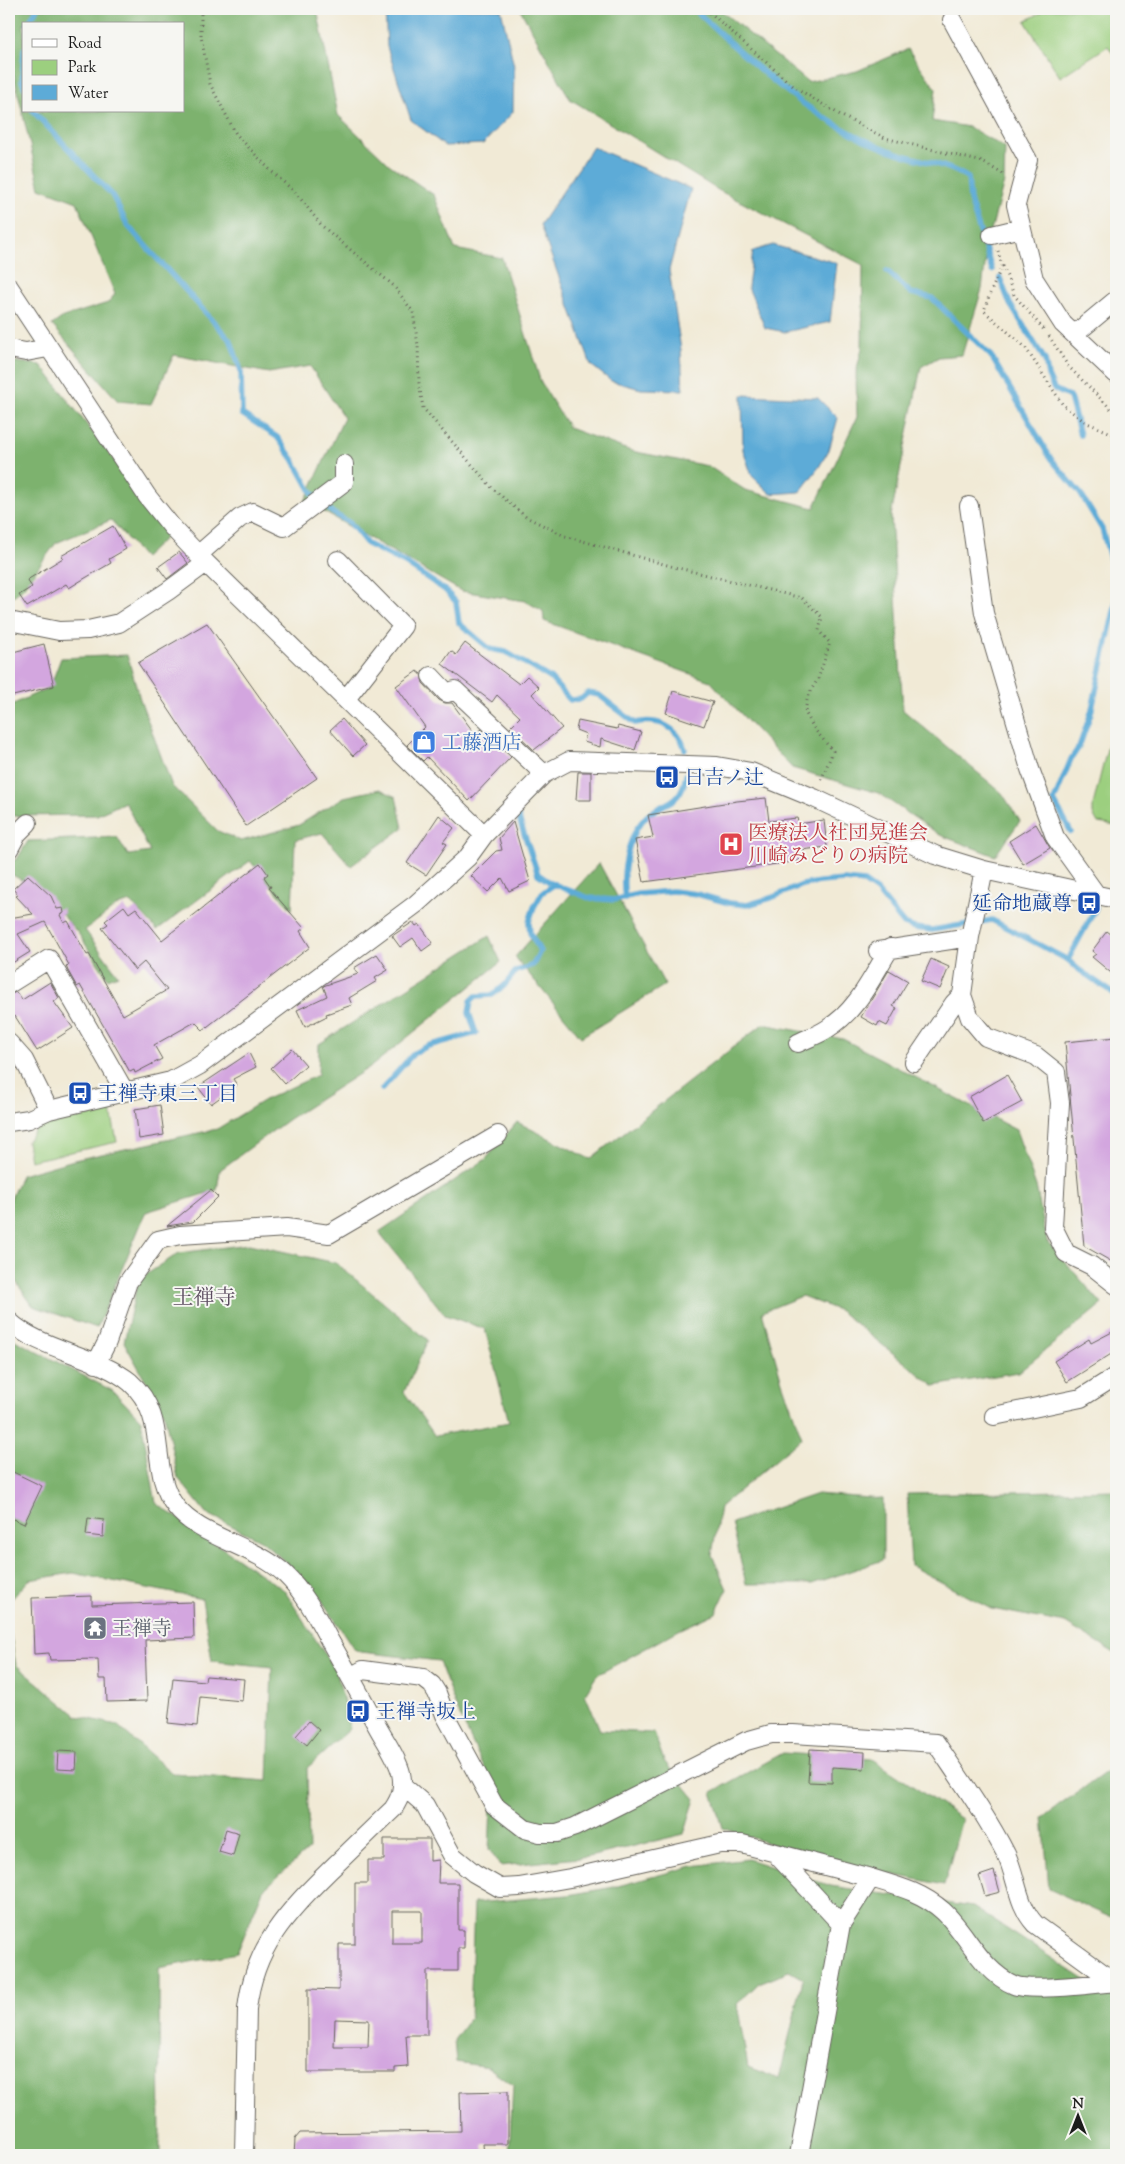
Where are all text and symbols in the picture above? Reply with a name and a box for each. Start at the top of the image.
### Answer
legend [22,22,185,112]
text: Road [68,34,102,55]
text: Park [68,58,97,79]
text: Water [68,84,109,105]
shop icon: 工藤酒店 [411,729,437,755]
place label: 工藤酒店 [442,730,522,759]
bus stop icon: 日吉ノ辻 [654,764,680,790]
place label: 日吉ノ辻 [684,765,764,794]
place label: 医療法人社団晃進会 川崎みどりの病院 [748,820,928,872]
hospital icon: 医療法人社団晃進会 川崎みどりの病院 [718,831,744,857]
bus stop icon: 延命地蔵尊 [1076,890,1102,916]
place label: 延命地蔵尊 [972,891,1072,920]
bus stop icon: 王禅寺東三丁目 [67,1080,93,1106]
place label: 王禅寺東三丁目 [98,1081,238,1110]
district label: 王禅寺 [173,1284,236,1314]
temple icon: 王禅寺 [82,1615,108,1641]
place label: 王禅寺 [112,1616,172,1645]
bus stop icon: 王禅寺坂上 [345,1698,371,1724]
place label: 王禅寺坂上 [376,1699,476,1728]
north arrow [1052,2092,1102,2142]
text: N [1072,2095,1084,2115]

